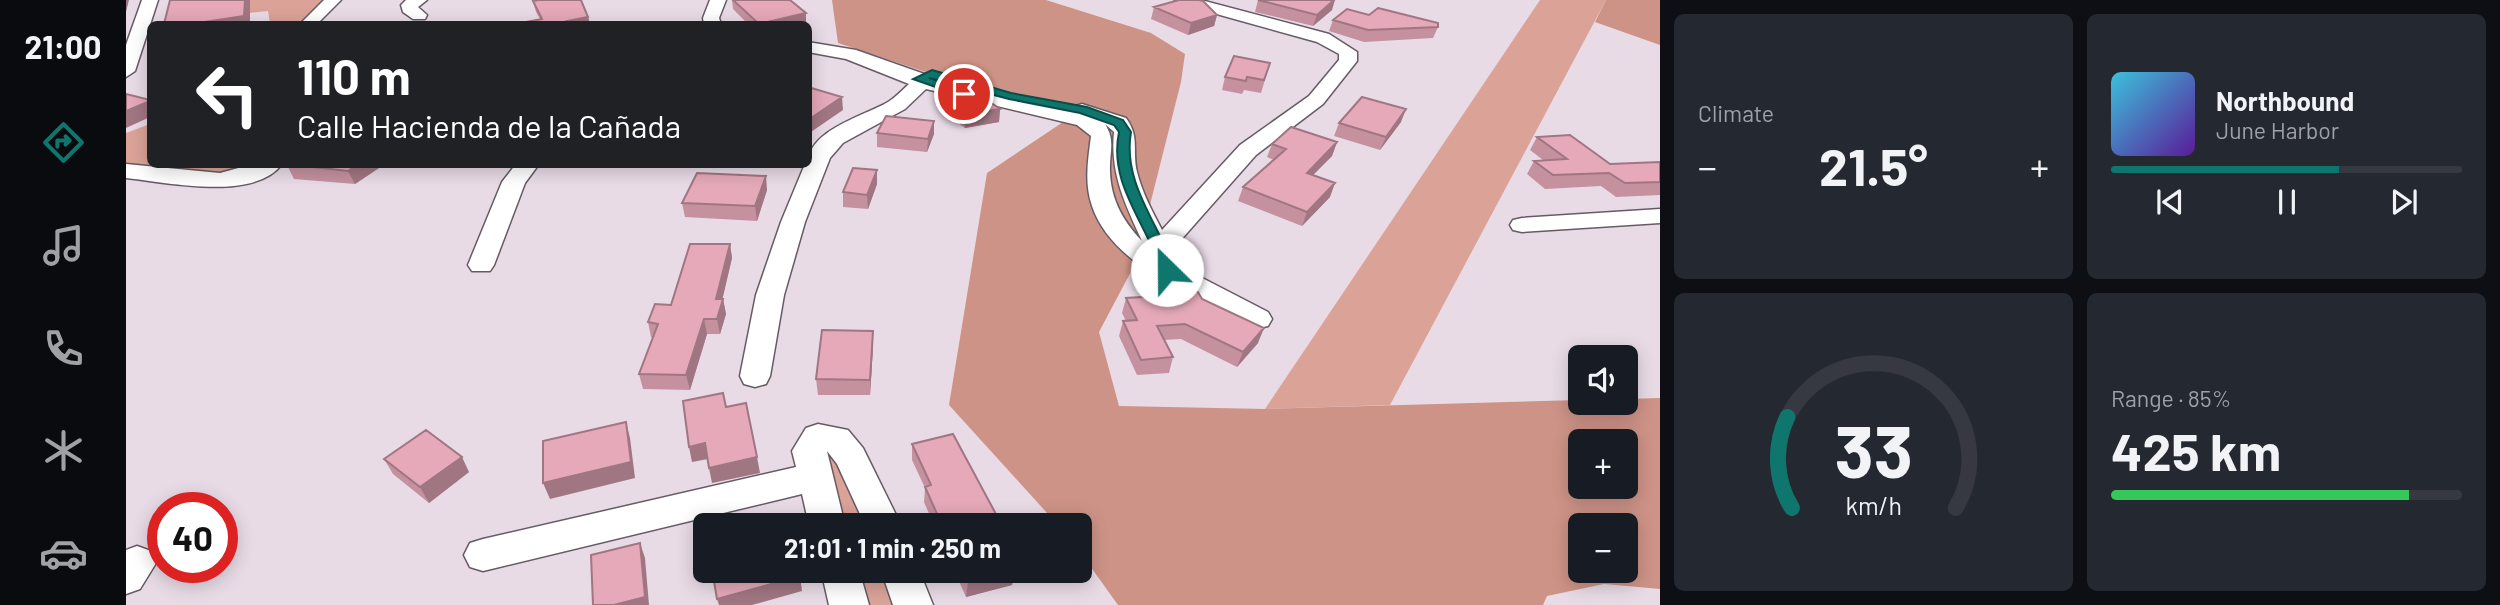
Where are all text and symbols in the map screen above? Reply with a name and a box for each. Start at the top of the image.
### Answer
text: 21:00 [24,27,102,65]
text: 110 m [297,46,411,105]
icon: left [182,49,273,140]
pin [934,64,994,124]
icon: arrive [945,75,983,113]
text: Northbound [2216,85,2354,116]
text: Climate [1698,99,1774,127]
text: Calle Hacienda de la Cañada [297,106,681,144]
text: June Harbor [2216,116,2339,144]
icon: directions [39,118,88,167]
text: 21.5° [1819,134,1928,196]
text: − [1698,143,1717,189]
text: + [2030,143,2049,189]
icon: previous [2151,183,2189,221]
icon: pause [2268,183,2306,221]
icon: next [2385,183,2423,221]
icon: music [39,221,88,270]
position arrow [1130,233,1204,307]
icon: phone [39,324,88,373]
map controls [1568,345,1638,583]
button: sound [1568,345,1638,415]
text: Range · 85% [2111,384,2231,412]
text: 33 [1834,405,1913,493]
text: 425 km [2111,419,2281,481]
icon: climate [39,426,88,475]
button: + [1568,429,1638,499]
text: km/h [1845,490,1902,520]
speed limit sign: 40 [147,492,238,583]
button: − [1568,513,1638,583]
icon: car [39,529,88,578]
text: 21:01 · 1 min · 250 m [784,532,1001,563]

